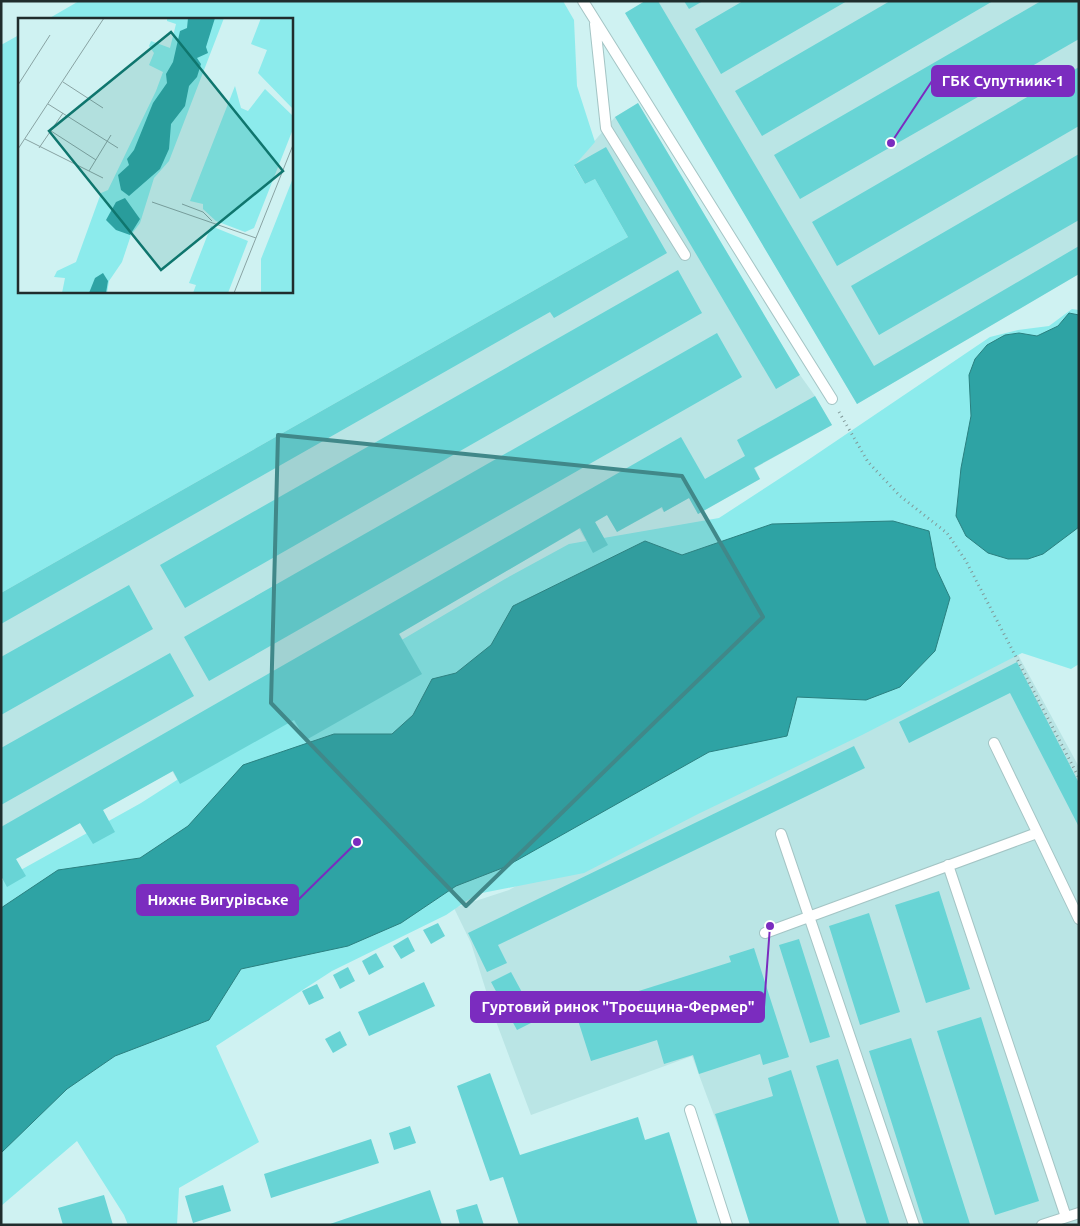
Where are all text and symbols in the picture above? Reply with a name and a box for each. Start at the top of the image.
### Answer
inset map [18,18,292,292]
callout: ГБК Супутниик-1 [932,66,1074,96]
text: ГБК Супутниик-1 [942,72,1064,89]
callout: Нижнє Вигурівське [137,885,298,915]
text: Нижнє Вигурівське [147,891,289,908]
callout: Гуртовий ринок "Троєщина-Фермер" [471,992,764,1022]
text: Гуртовий ринок "Троєщина-Фермер" [482,998,754,1015]

